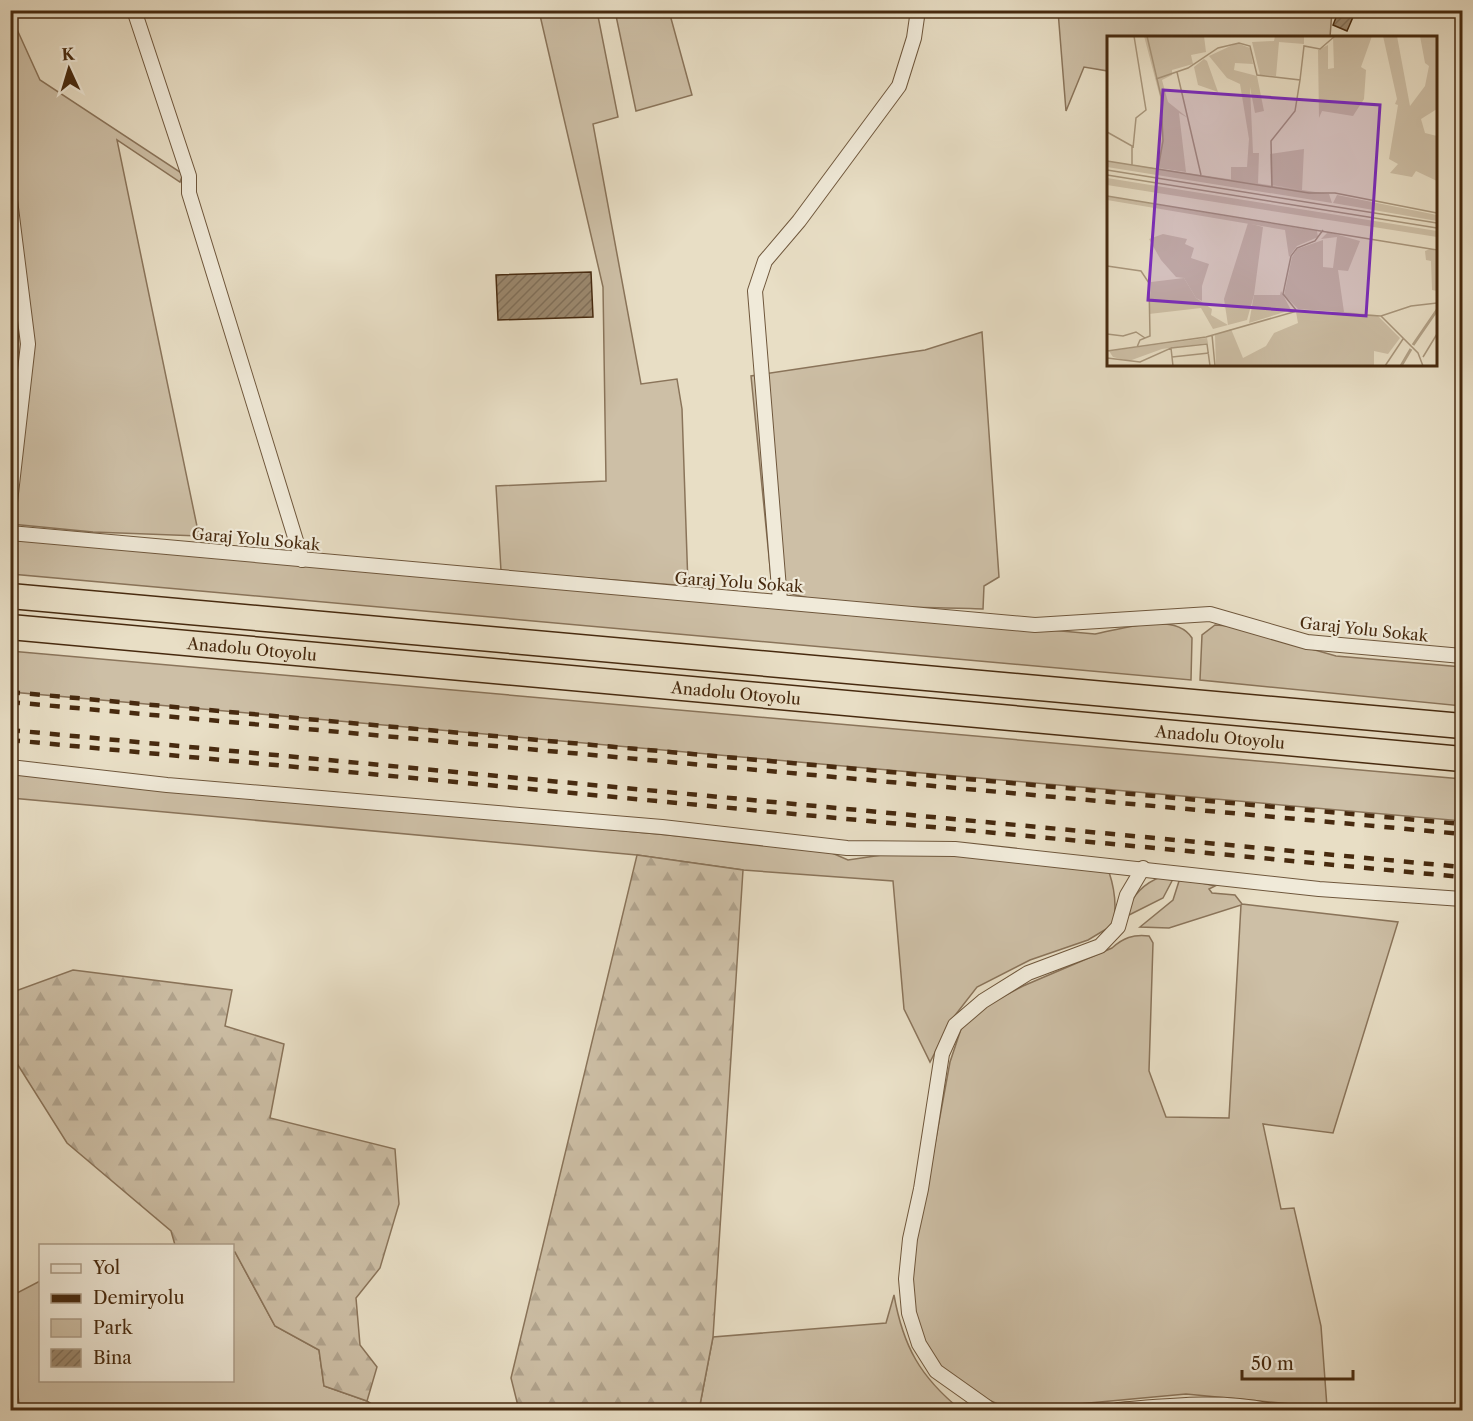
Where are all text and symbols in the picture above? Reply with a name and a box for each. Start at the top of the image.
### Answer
inset map [1107,36,1437,366]
north arrow [39,39,99,99]
text: K [61,44,76,64]
street label: Garaj Yolu Sokak [191,523,322,555]
street label: Garaj Yolu Sokak [674,568,805,597]
street label: Garaj Yolu Sokak [1299,612,1430,646]
street label: Anadolu Otoyolu [185,633,318,665]
street label: Anadolu Otoyolu [669,677,802,709]
street label: Anadolu Otoyolu [1153,721,1286,753]
legend [39,1244,234,1382]
text: Yol [92,1257,120,1279]
text: Demiryolu [93,1287,185,1309]
text: Park [93,1317,134,1339]
scale bar [1242,1343,1353,1381]
text: Bina [93,1347,132,1369]
text: 50 m [1251,1353,1294,1375]

